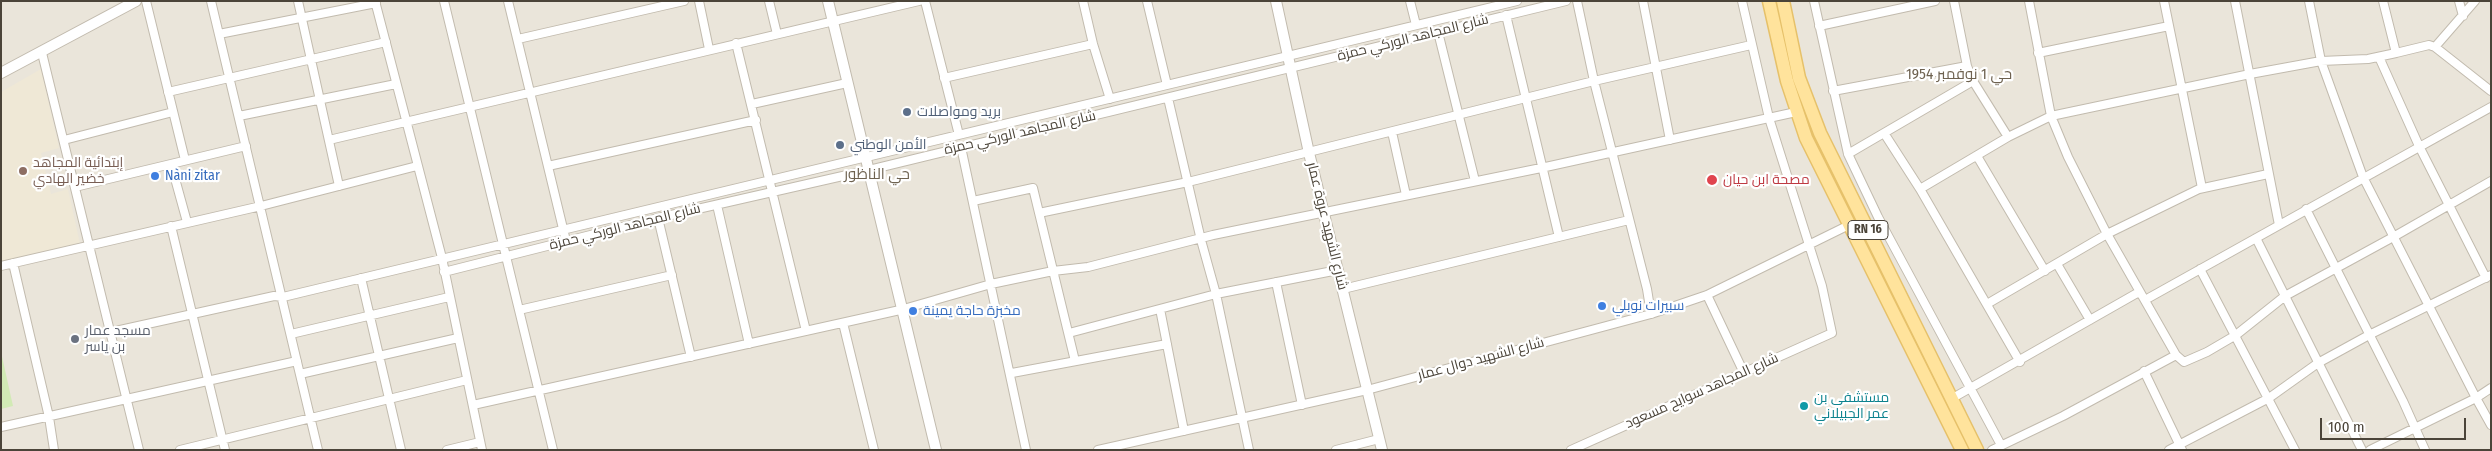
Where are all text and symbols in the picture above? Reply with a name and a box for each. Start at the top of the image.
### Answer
street label: شارع المجاهد الوركي حمزة [1336,11,1490,65]
district label: حي 1 نوفمبر 1954 [1906,66,2012,84]
place label: بريد ومواصلات [917,104,1001,120]
marker: بريد ومواصلات [901,106,913,118]
street label: شارع المجاهد الوركي حمزة [942,107,1098,159]
place label: الأمن الوطني [850,137,927,153]
marker: الأمن الوطني [834,139,846,151]
place label: إبتدائية المجاهد خضير الهادي [33,155,123,188]
street label: شارع الشهيد عروة عمار [1303,160,1351,292]
marker: إبتدائية المجاهد خضير الهادي [17,165,29,177]
district label: حي الناظور [844,166,910,184]
place label: Nàni zitar [165,168,220,184]
marker: Nàni zitar [149,170,161,182]
place label: مصحة ابن حيان [1723,172,1810,188]
marker: مصحة ابن حيان [1705,173,1719,187]
street label: شارع المجاهد الوركي حمزة [548,200,702,254]
road number: RN 16 [1848,220,1888,240]
place label: سبيرات نوبلي [1612,298,1684,314]
marker: سبيرات نوبلي [1596,300,1608,312]
place label: مخبزة حاجة يمينة [923,303,1021,319]
marker: مخبزة حاجة يمينة [907,305,919,317]
place label: مسجد عمار بن ياسر [85,323,151,356]
marker: مسجد عمار بن ياسر [69,333,81,345]
street label: شارع الشهيد دوال عمار [1416,334,1546,384]
street label: شارع المجاهد سوايح مسعود [1623,350,1781,432]
place label: مستشفى بن عمر الجبيلاني [1814,390,1889,422]
marker: مستشفى بن عمر الجبيلاني [1798,400,1810,412]
scale bar [2322,408,2468,440]
text: 100 m [2328,418,2365,436]

